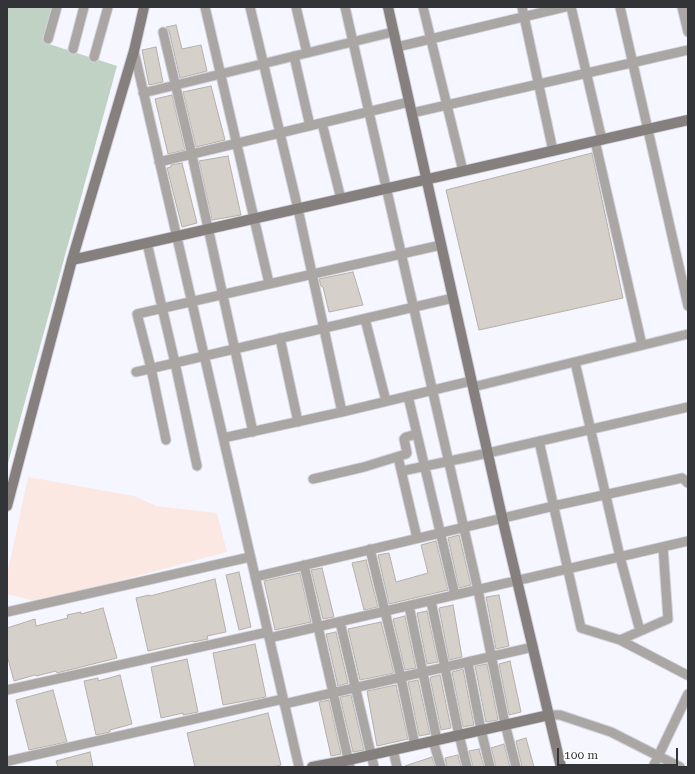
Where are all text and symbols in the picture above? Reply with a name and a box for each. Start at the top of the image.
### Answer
scale bar [559,740,680,766]
text: 100 m [564,748,598,762]

